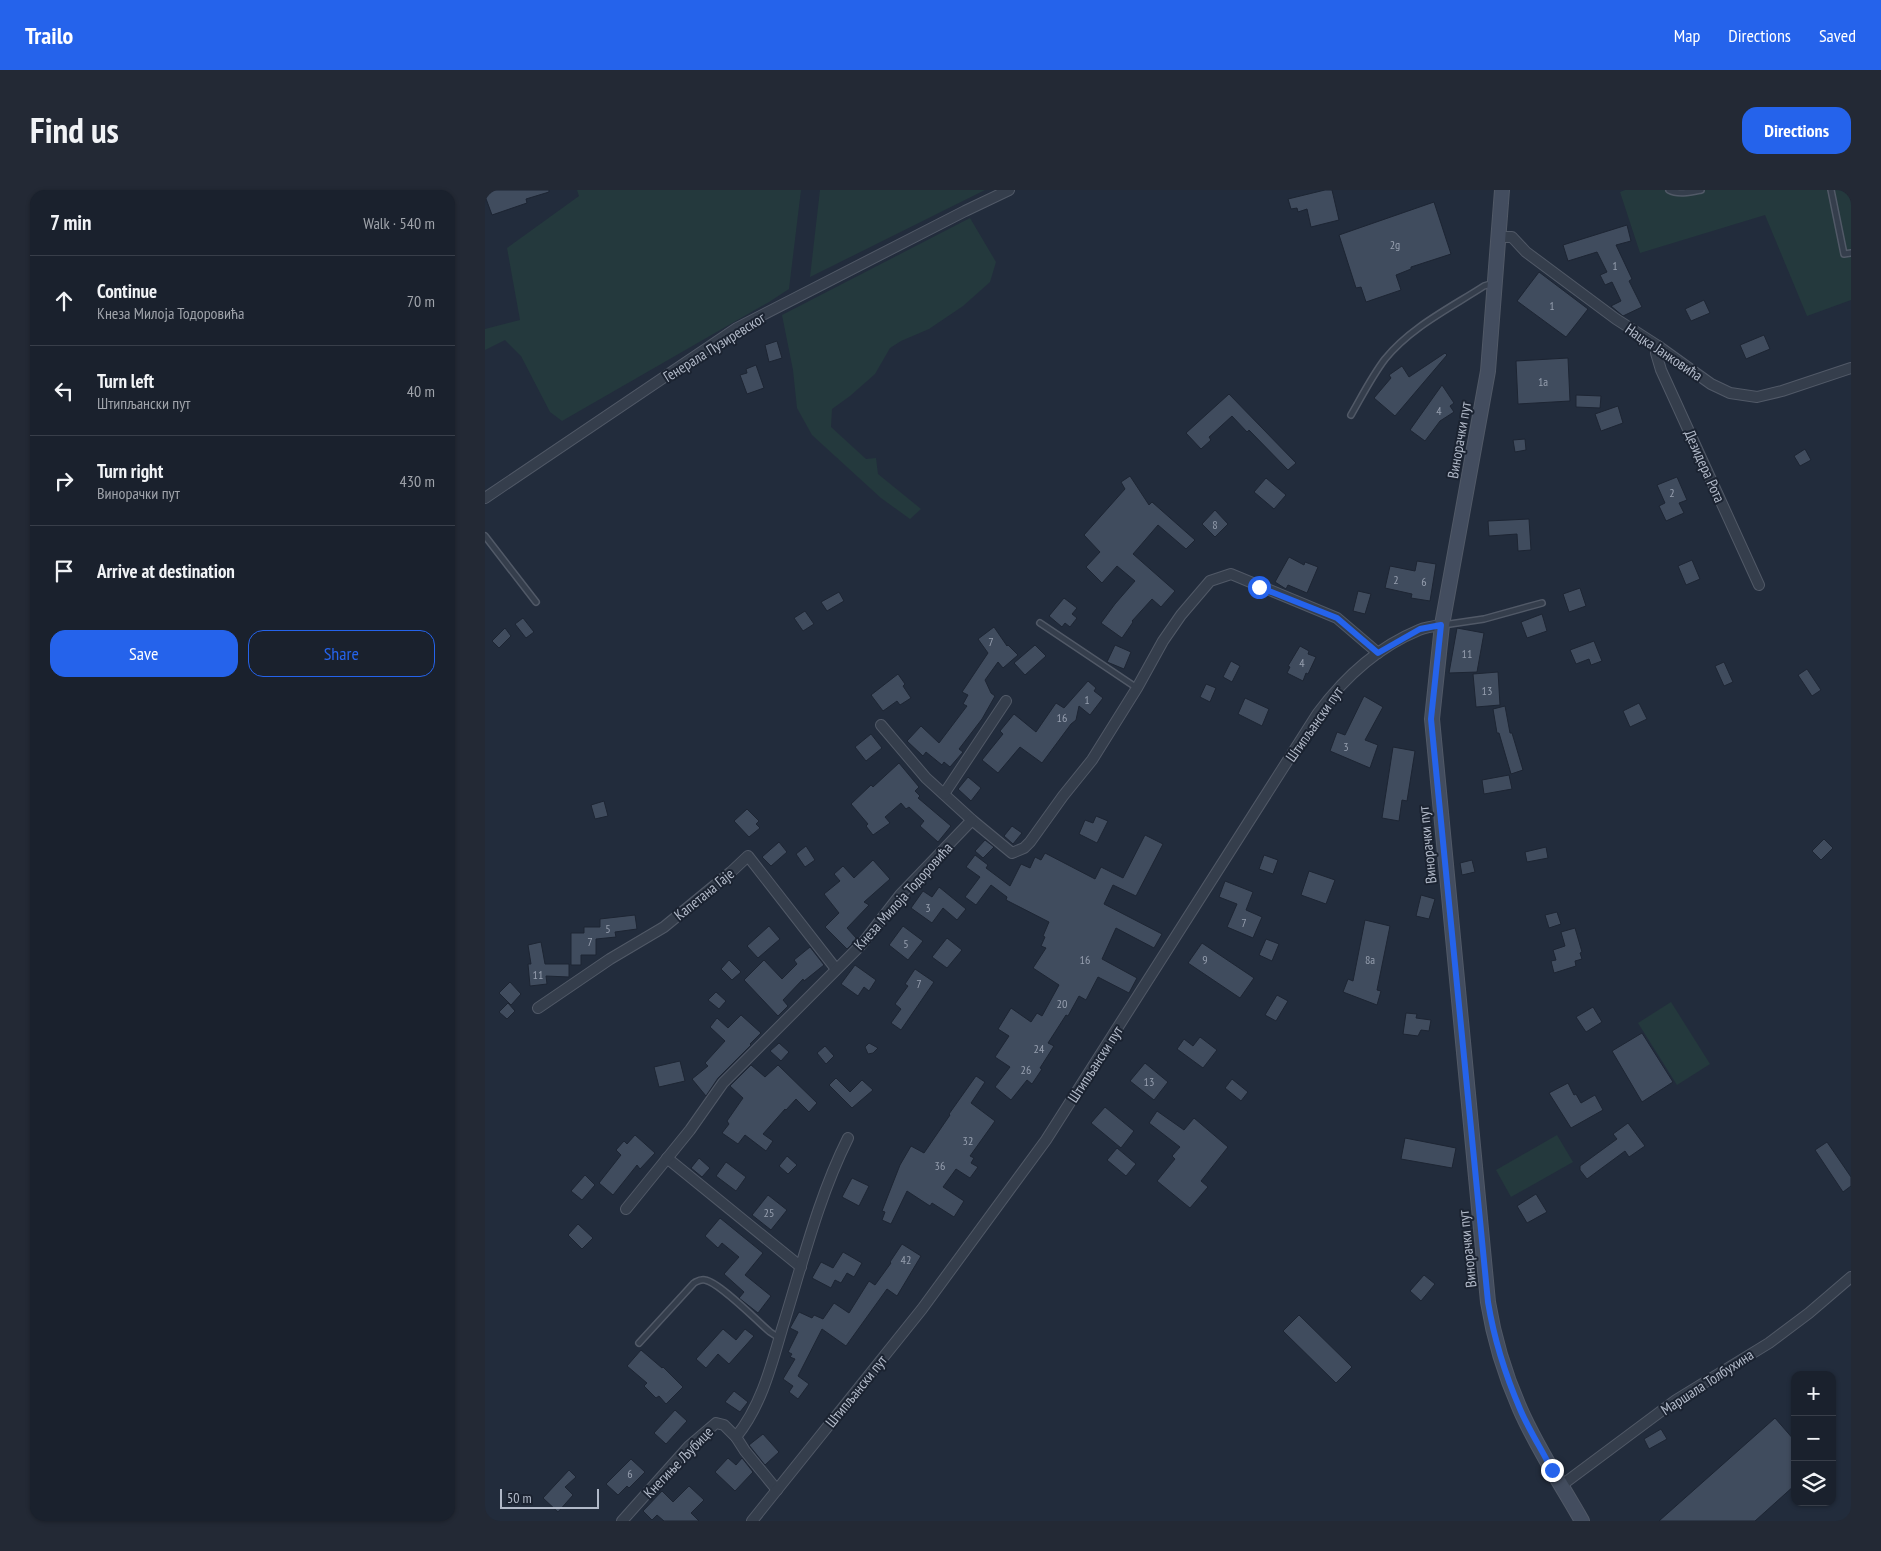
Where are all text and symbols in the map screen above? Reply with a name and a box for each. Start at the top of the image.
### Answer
text: Trailo [25,20,73,51]
text: Map [1674,24,1700,47]
text: Directions [1728,24,1791,47]
text: Saved [1819,24,1856,47]
text: Find us [30,107,119,153]
button: Directions [1742,107,1851,154]
text: 7 min [50,209,92,236]
text: Walk · 540 m [363,213,435,233]
house number: 2g [1390,237,1400,252]
house number: 1 [1612,258,1618,273]
text: Continue [97,279,157,303]
icon: ahead [50,287,78,315]
text: 70 m [407,291,435,311]
house number: 1 [1549,298,1555,313]
text: Кнеза Милоја Тодоровића [97,303,245,323]
street label: Генерала Пузиревског [659,308,769,386]
street label: Нацка Јанковића [1622,319,1706,385]
text: Turn left [97,369,154,393]
house number: 1a [1538,374,1548,389]
icon: left [50,377,78,405]
text: 40 m [407,381,435,401]
text: Штипљански пут [97,393,190,413]
street label: Винорачки пут [1443,400,1475,480]
house number: 4 [1436,403,1442,418]
street label: Дезидера Рота [1680,427,1730,505]
text: Turn right [97,459,163,483]
icon: right [50,467,78,495]
text: 430 m [400,471,435,491]
text: Винорачки пут [97,483,180,503]
house number: 2 [1669,485,1675,500]
house number: 8 [1212,517,1218,532]
icon: arrive [50,557,78,585]
text: Arrive at destination [97,559,235,583]
house number: 2 [1393,572,1399,587]
house number: 6 [1421,574,1427,589]
route start [1248,576,1271,599]
button: Save [50,630,238,677]
button: Share [248,630,435,677]
house number: 7 [988,634,994,649]
house number: 11 [1462,646,1472,661]
house number: 4 [1299,655,1305,670]
street label: Штипљански пут [1281,682,1347,765]
house number: 13 [1482,683,1492,698]
house number: 1 [1084,692,1090,707]
house number: 16 [1057,710,1067,725]
house number: 3 [1343,739,1349,754]
street label: Винорачки пут [1413,805,1441,885]
street label: Кнеза Милоја Тодоровића [850,838,956,954]
street label: Капетана Гаје [670,864,738,924]
house number: 3 [925,900,931,915]
house number: 7 [1241,915,1247,930]
house number: 5 [605,921,611,936]
house number: 7 [587,934,593,949]
house number: 5 [903,936,909,951]
house number: 16 [1080,952,1090,967]
house number: 9 [1202,952,1208,967]
house number: 8a [1365,952,1375,967]
house number: 11 [533,967,543,982]
house number: 7 [916,976,922,991]
house number: 20 [1057,996,1067,1011]
street label: Штипљански пут [1063,1022,1127,1106]
house number: 24 [1034,1041,1045,1056]
house number: 26 [1021,1062,1031,1077]
house number: 13 [1144,1074,1154,1089]
house number: 32 [963,1133,973,1148]
house number: 36 [935,1158,945,1173]
house number: 25 [764,1205,774,1220]
street label: Винорачки пут [1453,1209,1481,1289]
house number: 42 [901,1252,911,1267]
street label: Маршала Толбухина [1657,1345,1757,1419]
street label: Штипљански пут [821,1351,891,1431]
map controls [1791,1371,1836,1506]
button: + [1791,1371,1836,1416]
button: − [1791,1416,1836,1461]
street label: Кнегиње Љубице [639,1422,717,1502]
route end [1541,1459,1564,1482]
button: layers [1791,1461,1836,1506]
house number: 6 [627,1466,633,1481]
scale bar [500,1486,599,1509]
text: 50 m [507,1489,532,1507]

